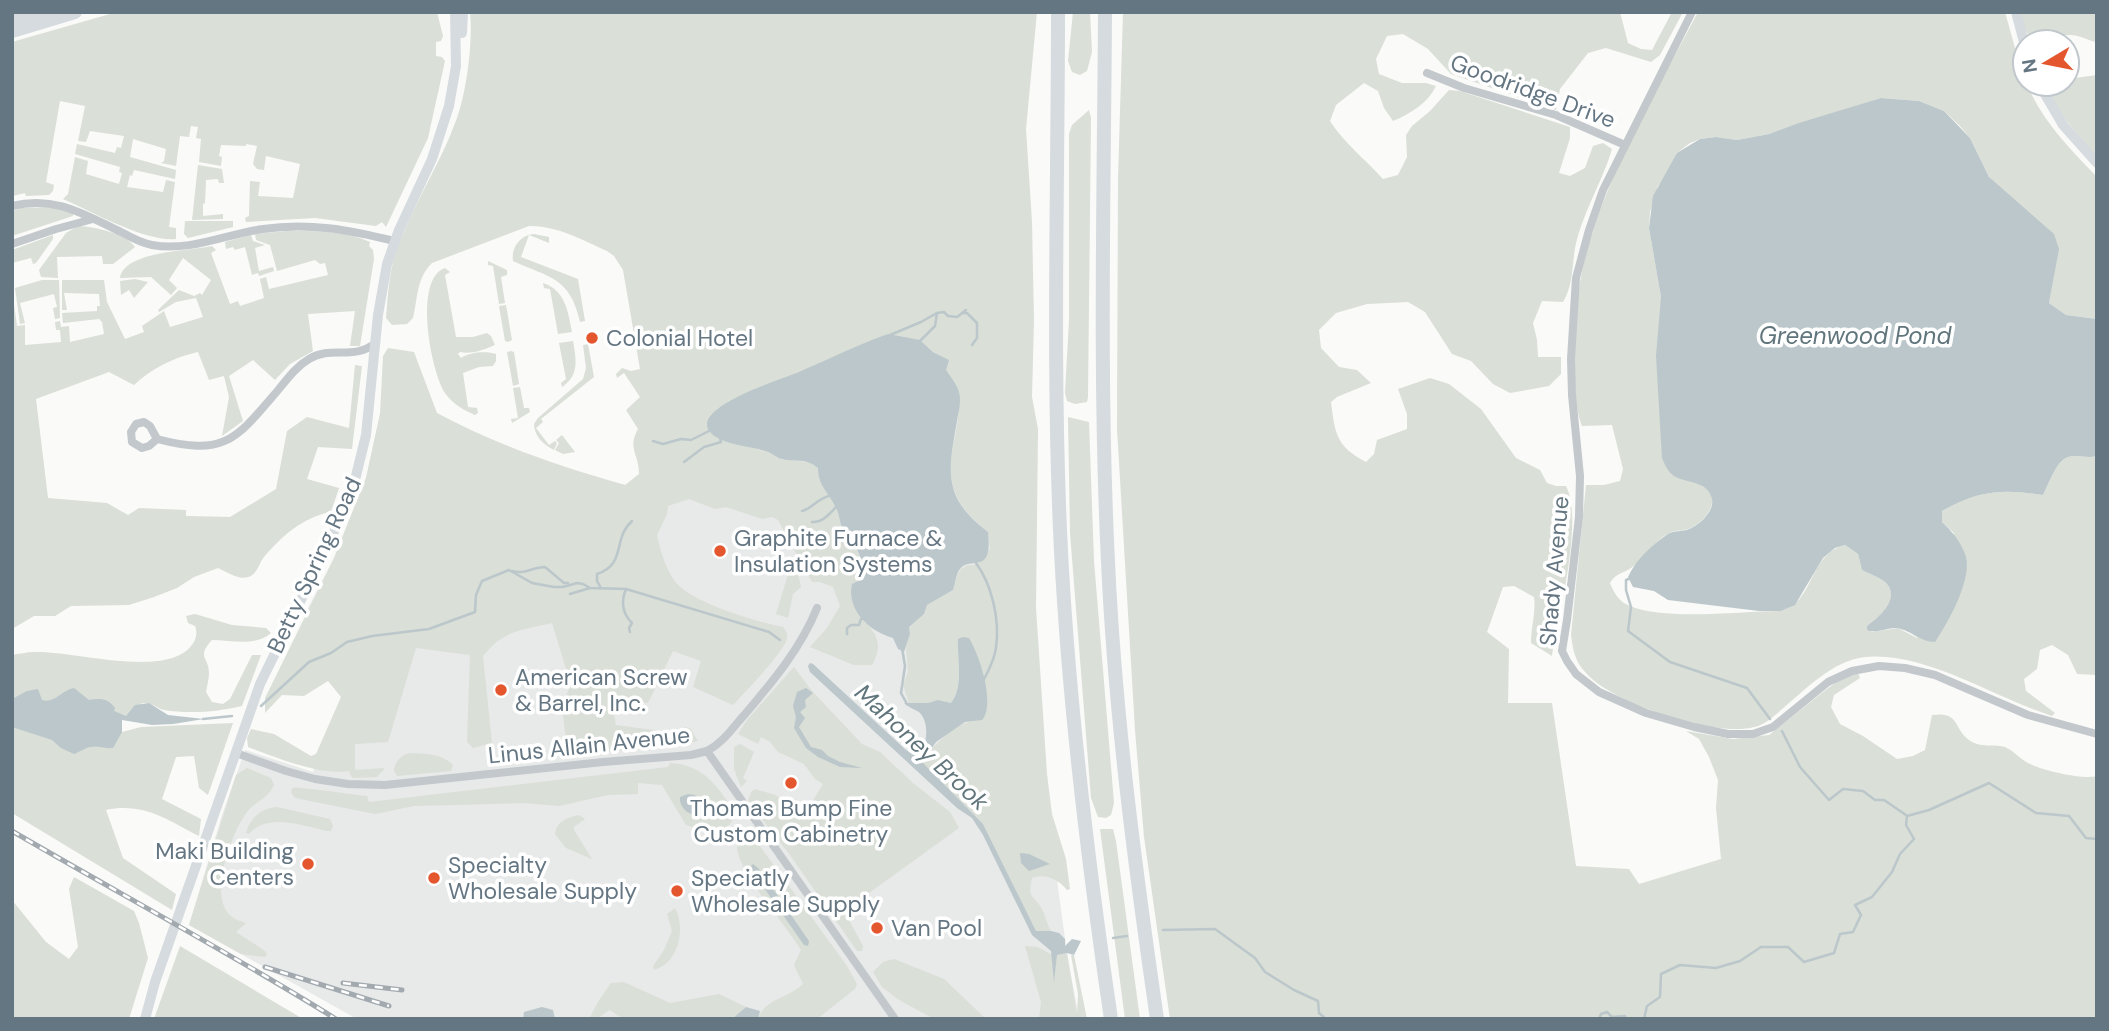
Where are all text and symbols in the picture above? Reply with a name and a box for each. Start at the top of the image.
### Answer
north arrow [2011,28,2081,98]
street label: Goodridge Drive [1446,47,1620,135]
text: N [2016,57,2043,75]
water label: Greenwood Pond [1759,320,1952,351]
place label: Colonial Hotel [606,323,753,353]
marker: Colonial Hotel [584,330,600,346]
street label: Betty Spring Road [260,472,368,658]
street label: Shady Avenue [1532,495,1576,647]
place label: Graphite Furnace & Insulation Systems [734,523,943,579]
marker: Graphite Furnace & Insulation Systems [712,543,728,559]
place label: American Screw & Barrel, Inc. [515,662,688,718]
water label: Mahoney Brook [848,677,996,818]
marker: American Screw & Barrel, Inc. [493,682,509,698]
street label: Linus Allain Avenue [487,719,691,771]
marker: Thomas Bump Fine Custom Cabinetry [783,775,799,791]
place label: Thomas Bump Fine Custom Cabinetry [690,793,892,849]
place label: Maki Building Centers [155,836,294,892]
place label: Specialty Wholesale Supply [448,850,637,906]
marker: Maki Building Centers [300,856,316,872]
place label: Speciatly Wholesale Supply [691,863,880,919]
marker: Specialty Wholesale Supply [426,870,442,886]
marker: Speciatly Wholesale Supply [669,883,685,899]
place label: Van Pool [891,913,982,943]
marker: Van Pool [869,920,885,936]

